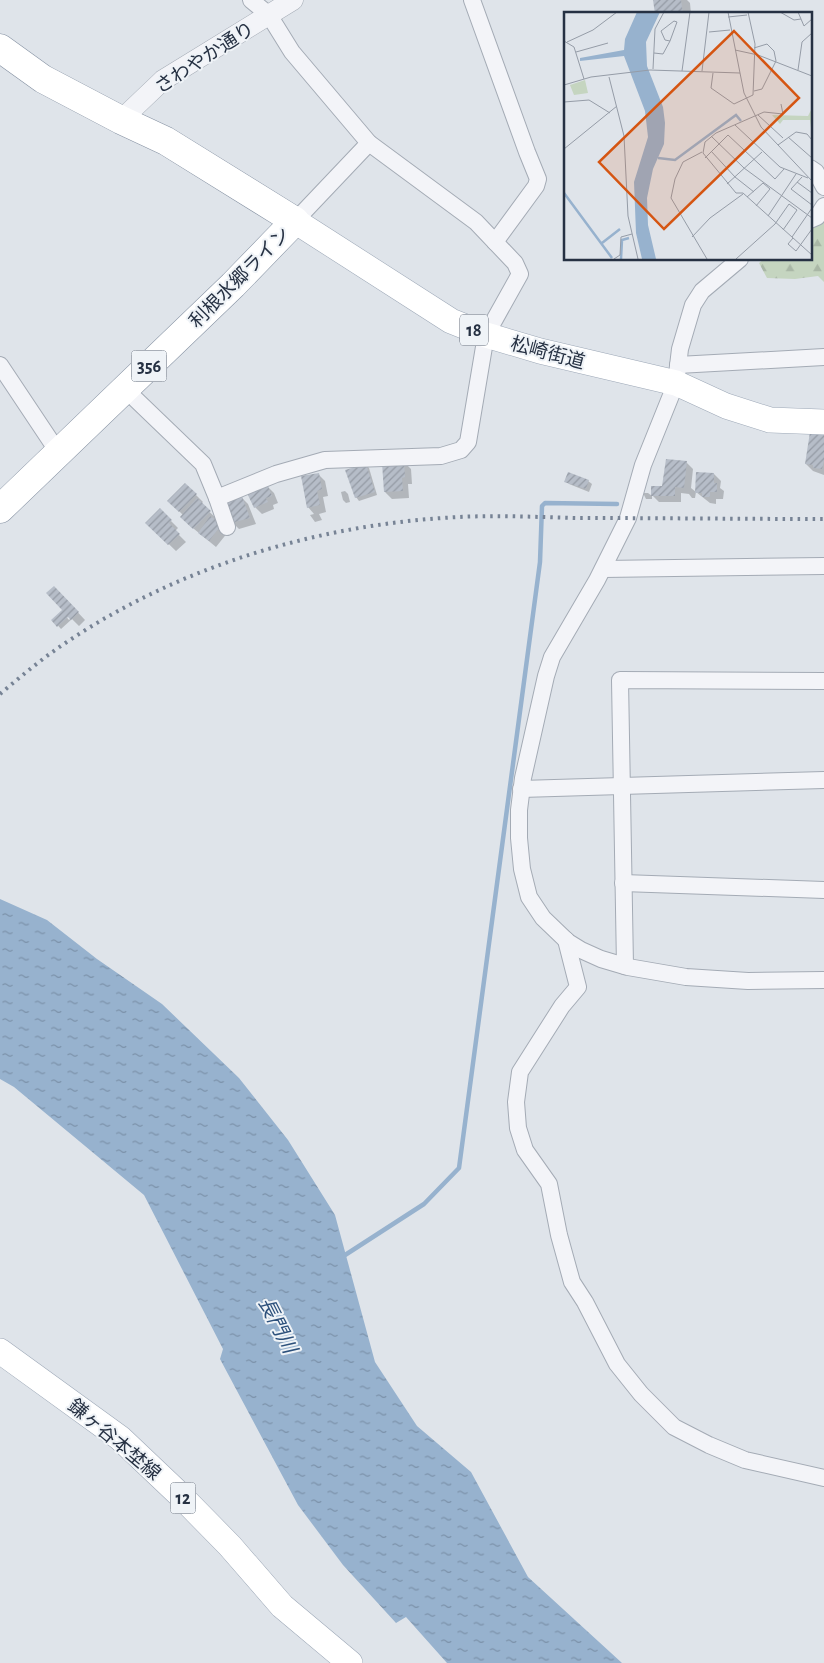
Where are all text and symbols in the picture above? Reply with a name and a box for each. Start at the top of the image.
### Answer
inset map [564,12,812,260]
street label: さわやか通り [151,18,258,97]
street label: 利根水郷ライン [186,224,294,332]
road number: 18 [460,314,488,346]
street label: 松崎街道 [508,333,587,372]
road number: 356 [132,351,166,382]
water label: 長門川 [255,1294,301,1359]
street label: 鎌ヶ谷本埜線 [64,1395,164,1484]
road number: 12 [170,1482,196,1514]

